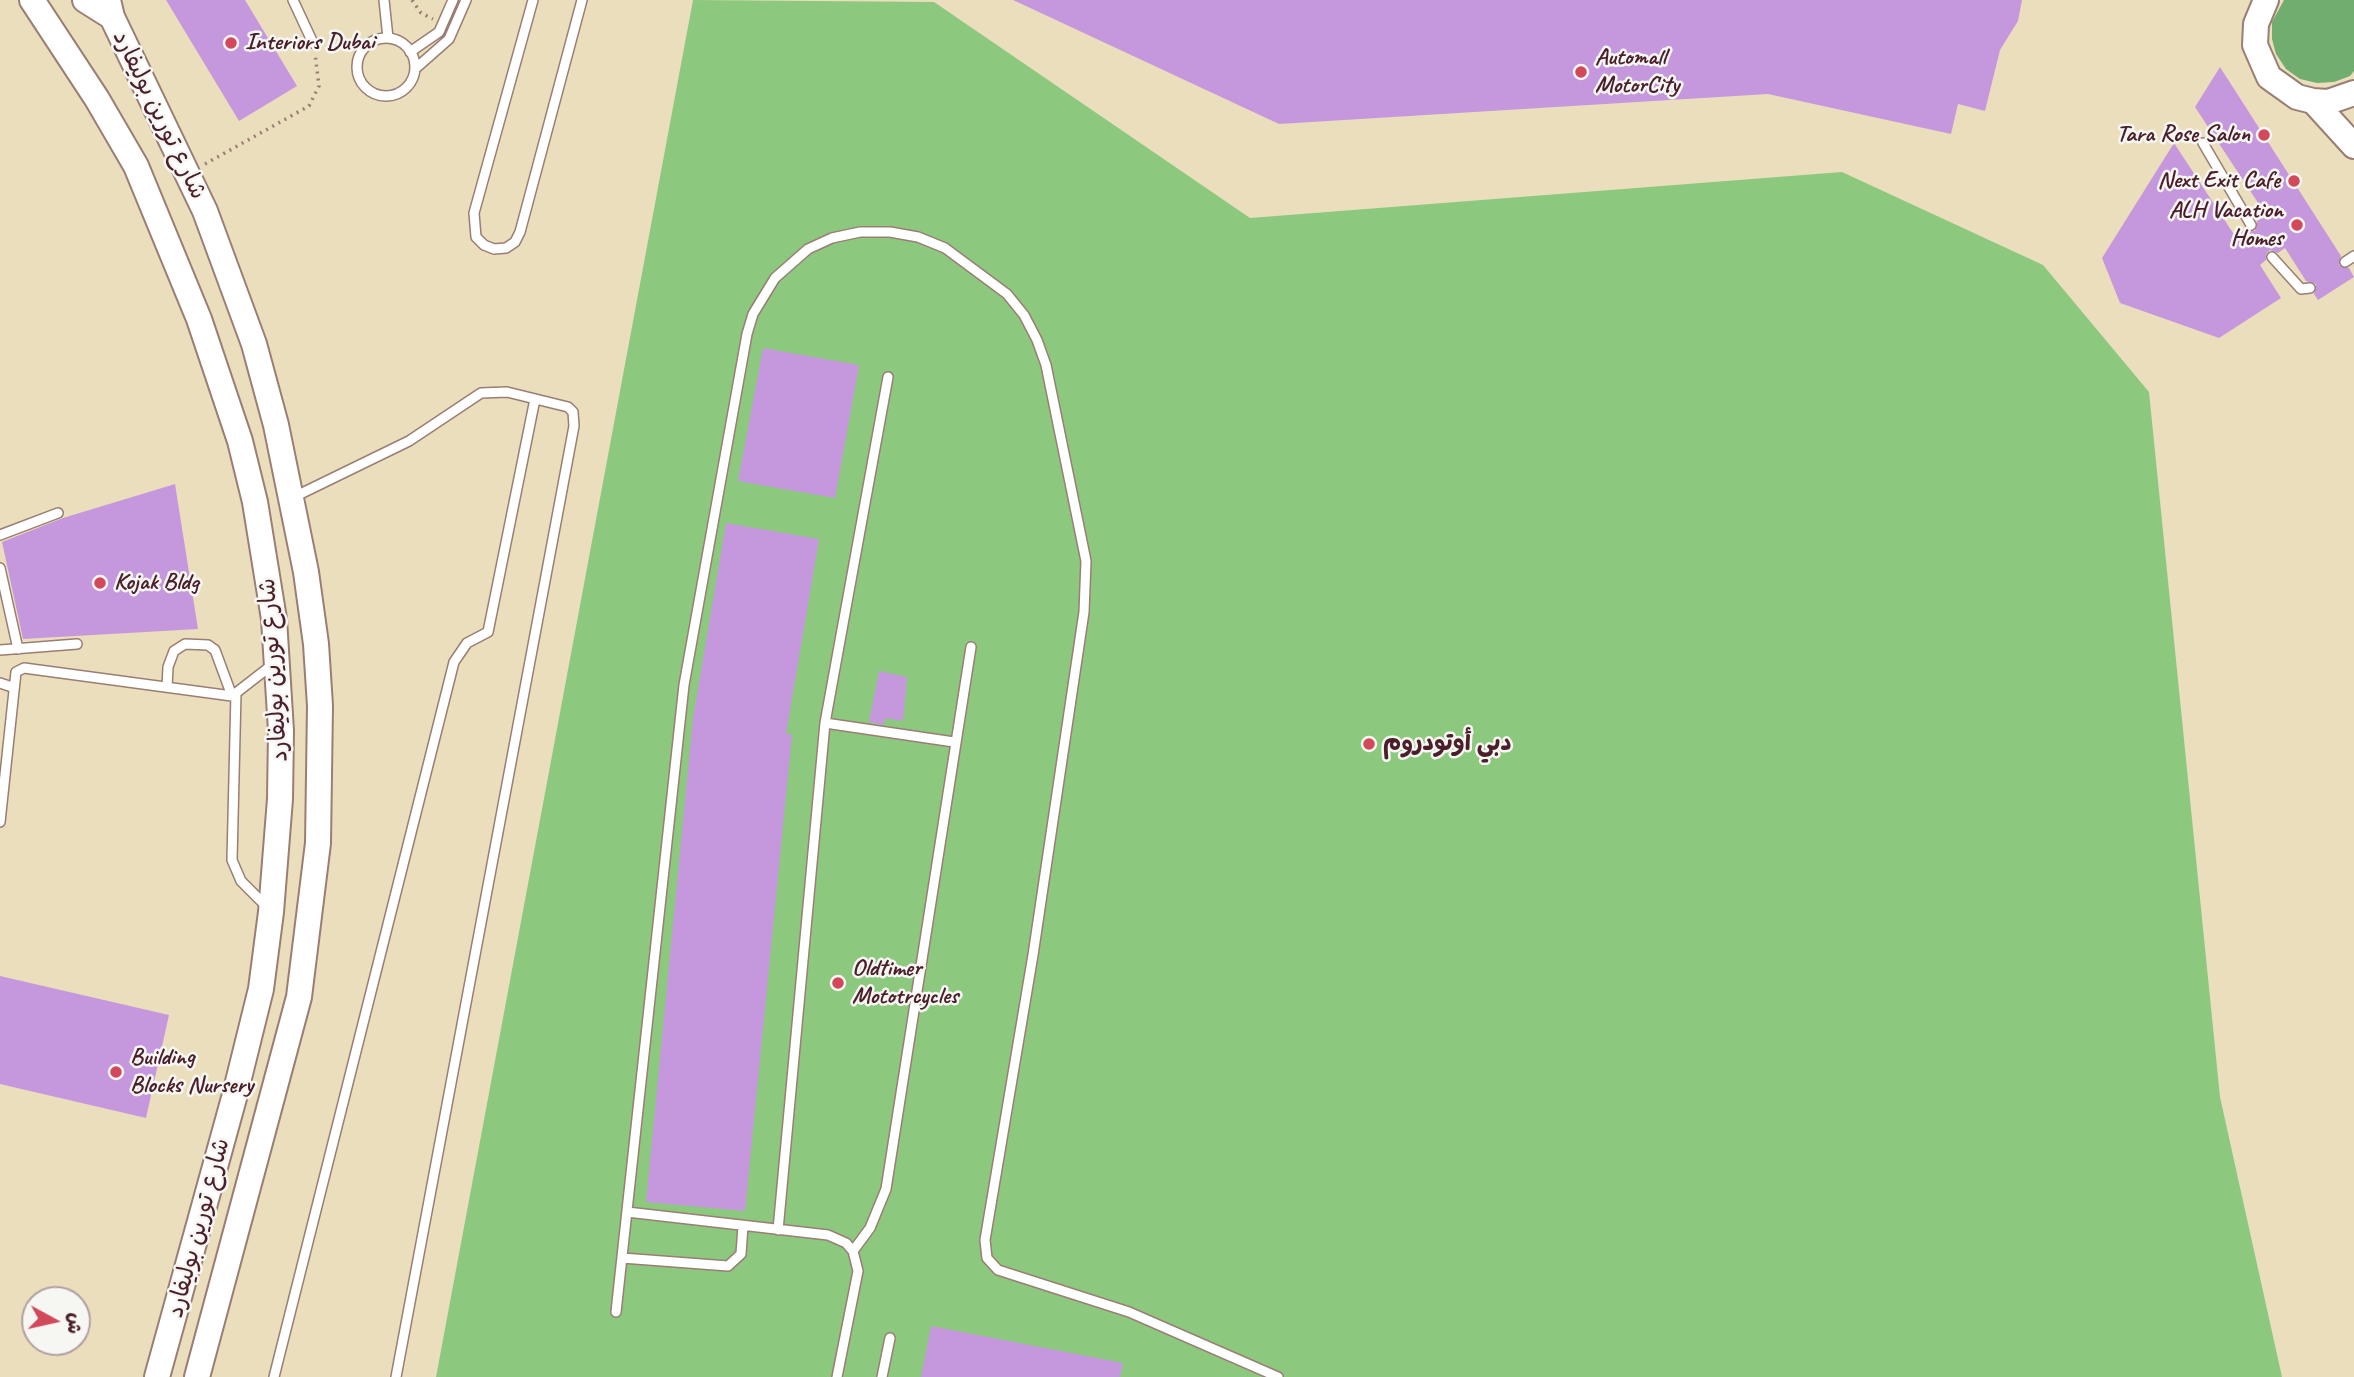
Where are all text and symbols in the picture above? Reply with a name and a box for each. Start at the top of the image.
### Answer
street label: شارع تورين بوليفارد [106,26,212,204]
place label: Interiors Dubai [245,29,374,57]
marker: Interiors Dubai [223,35,239,51]
place label: Automall MotorCity [1595,44,1679,100]
marker: Automall MotorCity [1573,64,1589,80]
place label: Tara Rose Salon [2116,121,2250,149]
marker: Tara Rose Salon [2256,127,2272,143]
place label: Next Exit Cafe [2158,167,2280,195]
marker: Next Exit Cafe [2286,173,2302,189]
place label: ALH Vacation Homes [2169,197,2283,253]
marker: ALH Vacation Homes [2289,217,2305,233]
place label: Kojak Bldg [114,569,199,597]
marker: Kojak Bldg [92,575,108,591]
street label: شارع تورين بوليفارد [253,577,295,763]
place label: دبي أوتودروم [1383,730,1511,758]
marker: دبي أوتودروم [1361,736,1377,752]
place label: Oldtimer Mototrcycles [852,955,958,1011]
marker: Oldtimer Mototrcycles [830,975,846,991]
place label: Building Blocks Nursery [130,1044,253,1100]
marker: Building Blocks Nursery [108,1064,124,1080]
street label: شارع تورين بوليفارد [161,1135,237,1321]
north arrow [21,1286,91,1356]
text: ش [61,1312,88,1336]

